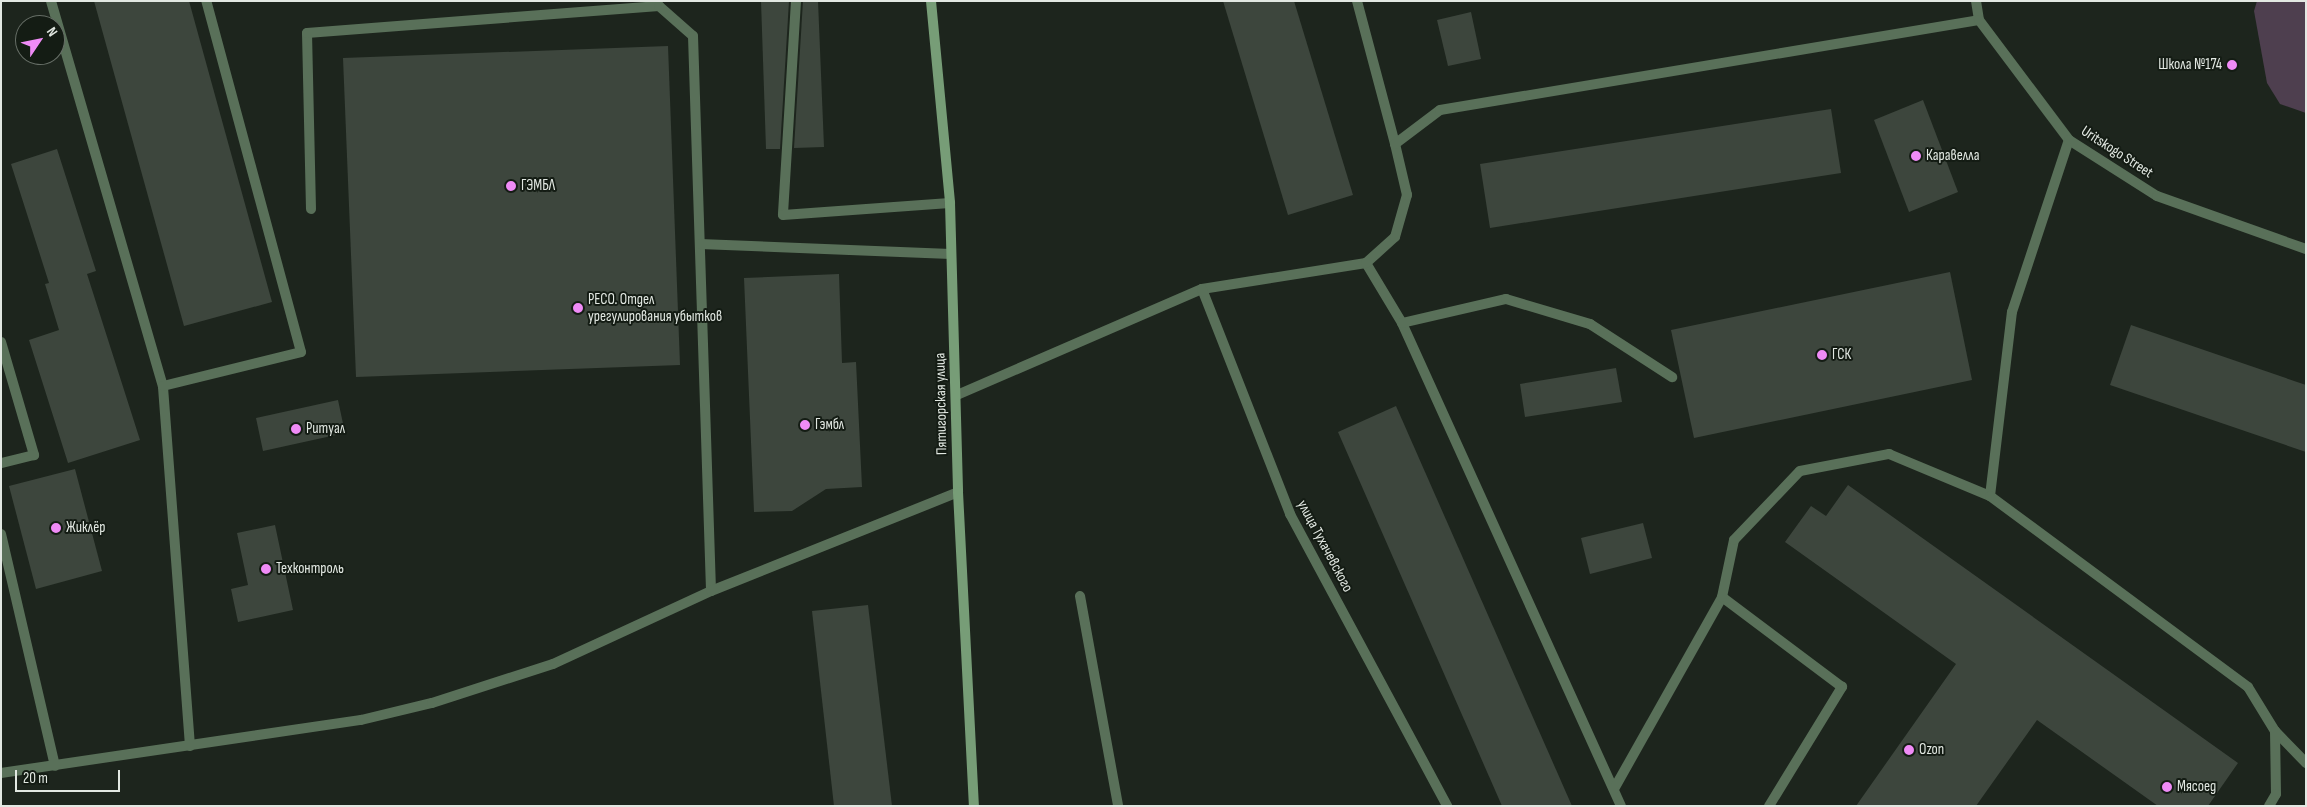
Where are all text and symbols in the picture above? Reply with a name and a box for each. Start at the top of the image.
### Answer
north arrow [15,15,65,65]
text: N [43,24,61,40]
place label: Школа №174 [2158,56,2222,74]
marker: Школа №174 [2226,59,2238,71]
street label: Uritskogo Street [2078,122,2156,182]
place label: Каравелла [1926,147,1980,165]
marker: Каравелла [1910,150,1922,162]
place label: ГЭМБЛ [521,177,555,195]
marker: ГЭМБЛ [505,180,517,192]
place label: РЕСО. Отдел урегулирования убытков [588,290,722,325]
marker: РЕСО. Отдел урегулирования убытков [572,302,584,314]
place label: ГСК [1832,346,1851,364]
marker: ГСК [1816,349,1828,361]
street label: Пятигорская улица [931,353,951,455]
place label: Гэмбл [815,416,844,434]
marker: Гэмбл [799,419,811,431]
place label: Ритуал [306,420,345,438]
marker: Ритуал [290,423,302,435]
street label: улица Тухачевского [1293,497,1357,595]
place label: Жиклёр [66,519,105,537]
marker: Жиклёр [50,522,62,534]
place label: Техконтроль [276,560,344,578]
marker: Техконтроль [260,563,272,575]
place label: Ozon [1919,741,1944,759]
marker: Ozon [1903,744,1915,756]
scale bar [18,760,122,792]
text: 20 m [23,769,48,788]
place label: Мясоед [2177,778,2216,796]
marker: Мясоед [2161,781,2173,793]

